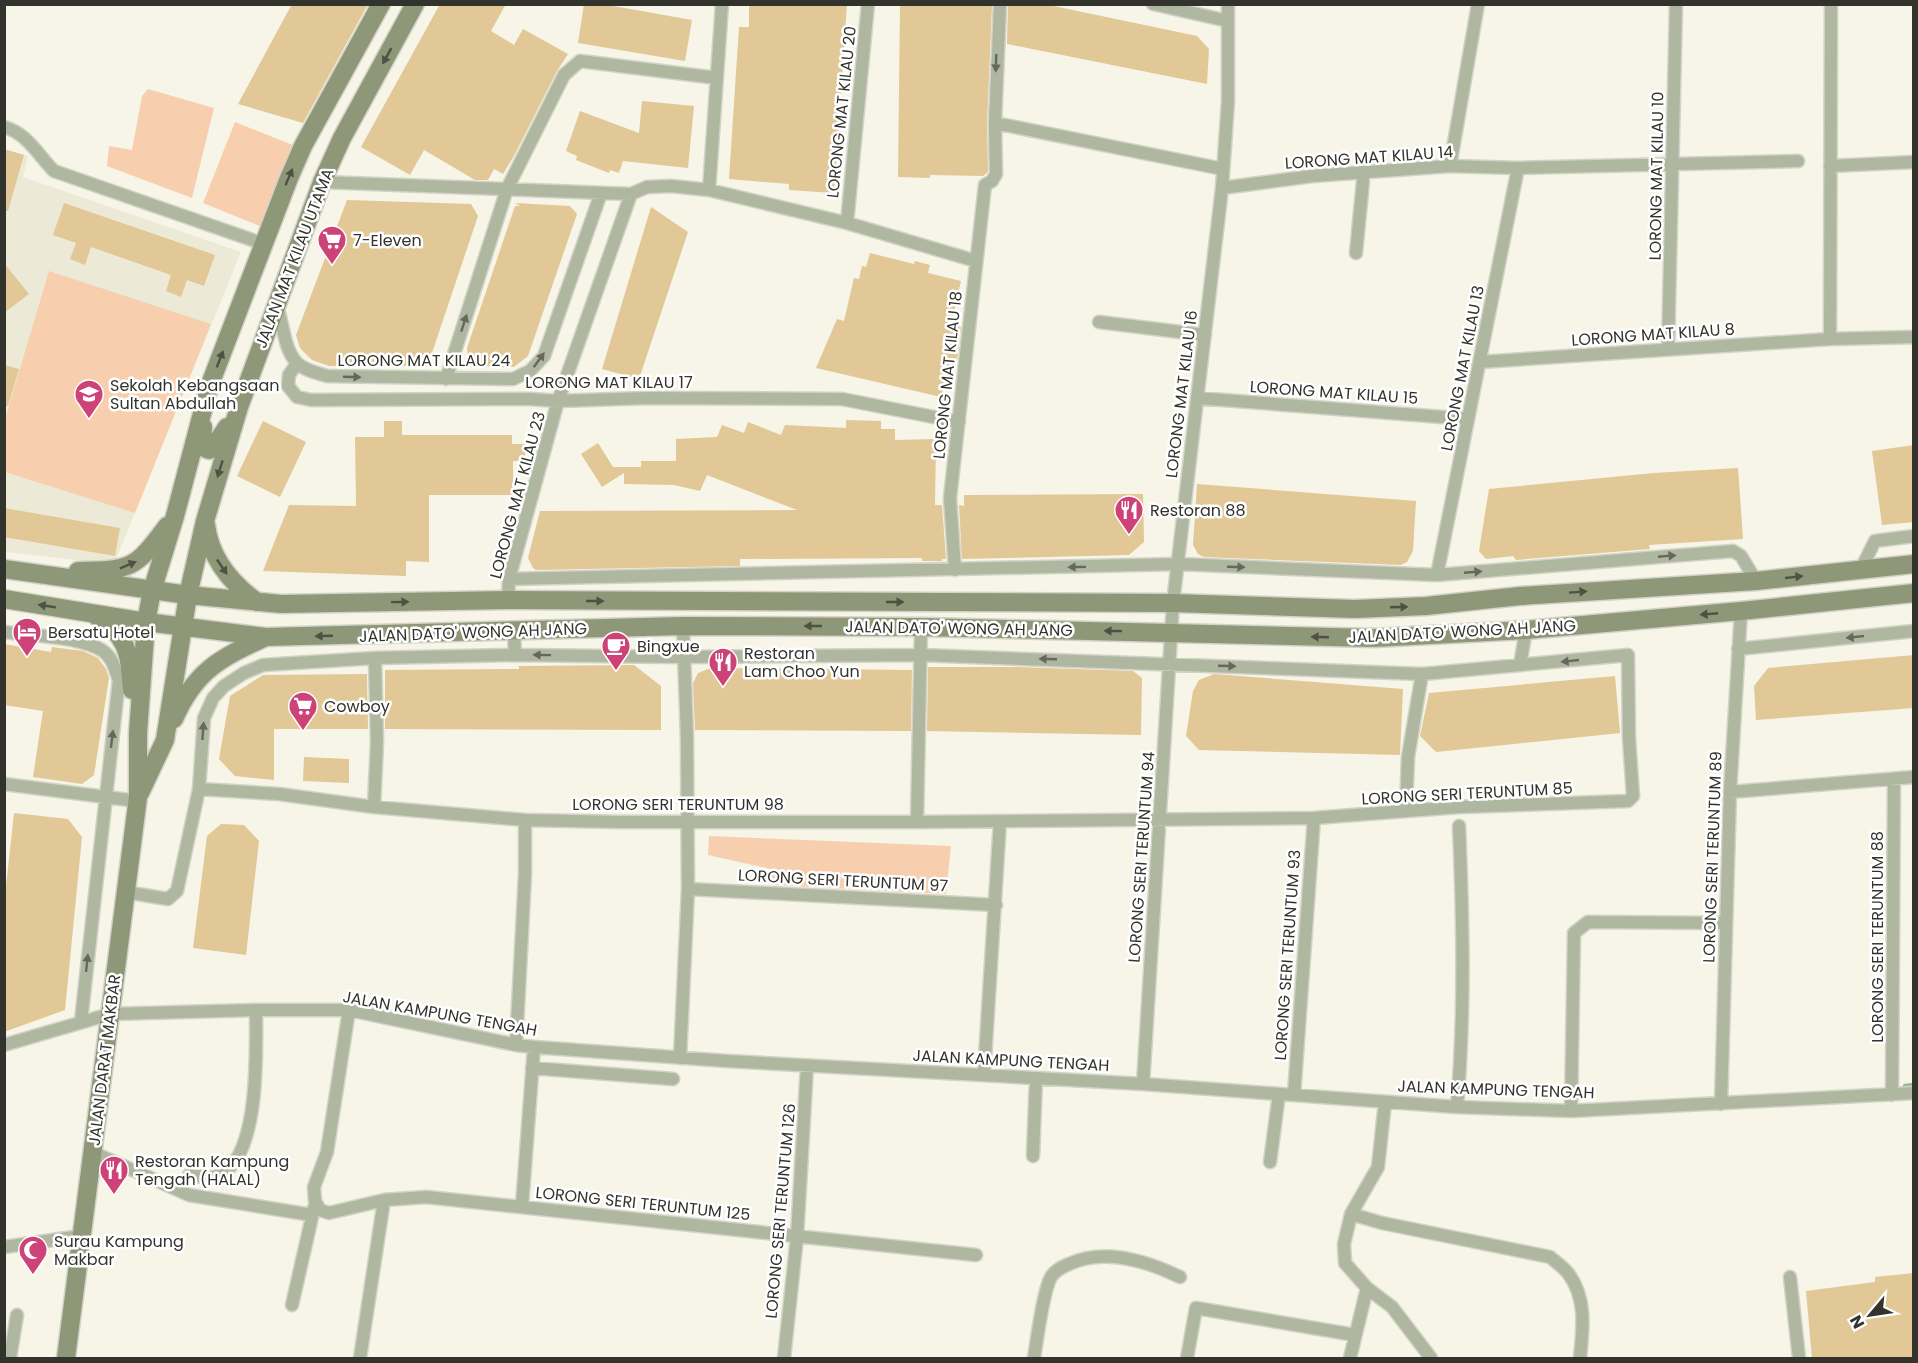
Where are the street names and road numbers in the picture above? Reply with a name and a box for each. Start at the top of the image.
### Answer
street label: LORONG MAT KILAU 20 [821,25,862,199]
street label: LORONG MAT KILAU 10 [1644,91,1669,261]
street label: LORONG MAT KILAU 14 [1284,140,1454,175]
street label: JALAN MAT KILAU UTAMA [249,165,340,351]
street label: LORONG MAT KILAU 13 [1435,283,1490,453]
street label: LORONG MAT KILAU 18 [927,290,968,460]
street label: LORONG MAT KILAU 16 [1160,309,1203,479]
street label: LORONG MAT KILAU 8 [1571,317,1735,352]
street label: LORONG MAT KILAU 24 [338,349,510,372]
street label: LORONG MAT KILAU 17 [525,371,693,394]
street label: LORONG MAT KILAU 15 [1249,375,1419,410]
street label: LORONG MAT KILAU 23 [484,409,551,581]
street label: JALAN DATO' WONG AH JANG [1348,614,1576,649]
street label: JALAN DATO' WONG AH JANG [845,615,1073,642]
street label: JALAN DATO' WONG AH JANG [359,617,587,648]
street label: LORONG SERI TERUNTUM 94 [1123,751,1160,963]
street label: LORONG SERI TERUNTUM 89 [1697,751,1728,963]
street label: LORONG SERI TERUNTUM 85 [1361,776,1573,811]
street label: LORONG SERI TERUNTUM 98 [572,793,784,816]
street label: LORONG SERI TERUNTUM 88 [1866,831,1889,1043]
street label: LORONG SERI TERUNTUM 93 [1269,849,1306,1061]
street label: LORONG SERI TERUNTUM 97 [737,864,949,897]
street label: JALAN DARAT MAKBAR [83,973,126,1147]
street label: JALAN KAMPUNG TENGAH [341,985,539,1042]
street label: JALAN KAMPUNG TENGAH [912,1044,1110,1077]
street label: JALAN KAMPUNG TENGAH [1397,1075,1595,1104]
street label: LORONG SERI TERUNTUM 126 [760,1102,801,1320]
street label: LORONG SERI TERUNTUM 125 [534,1181,751,1226]

